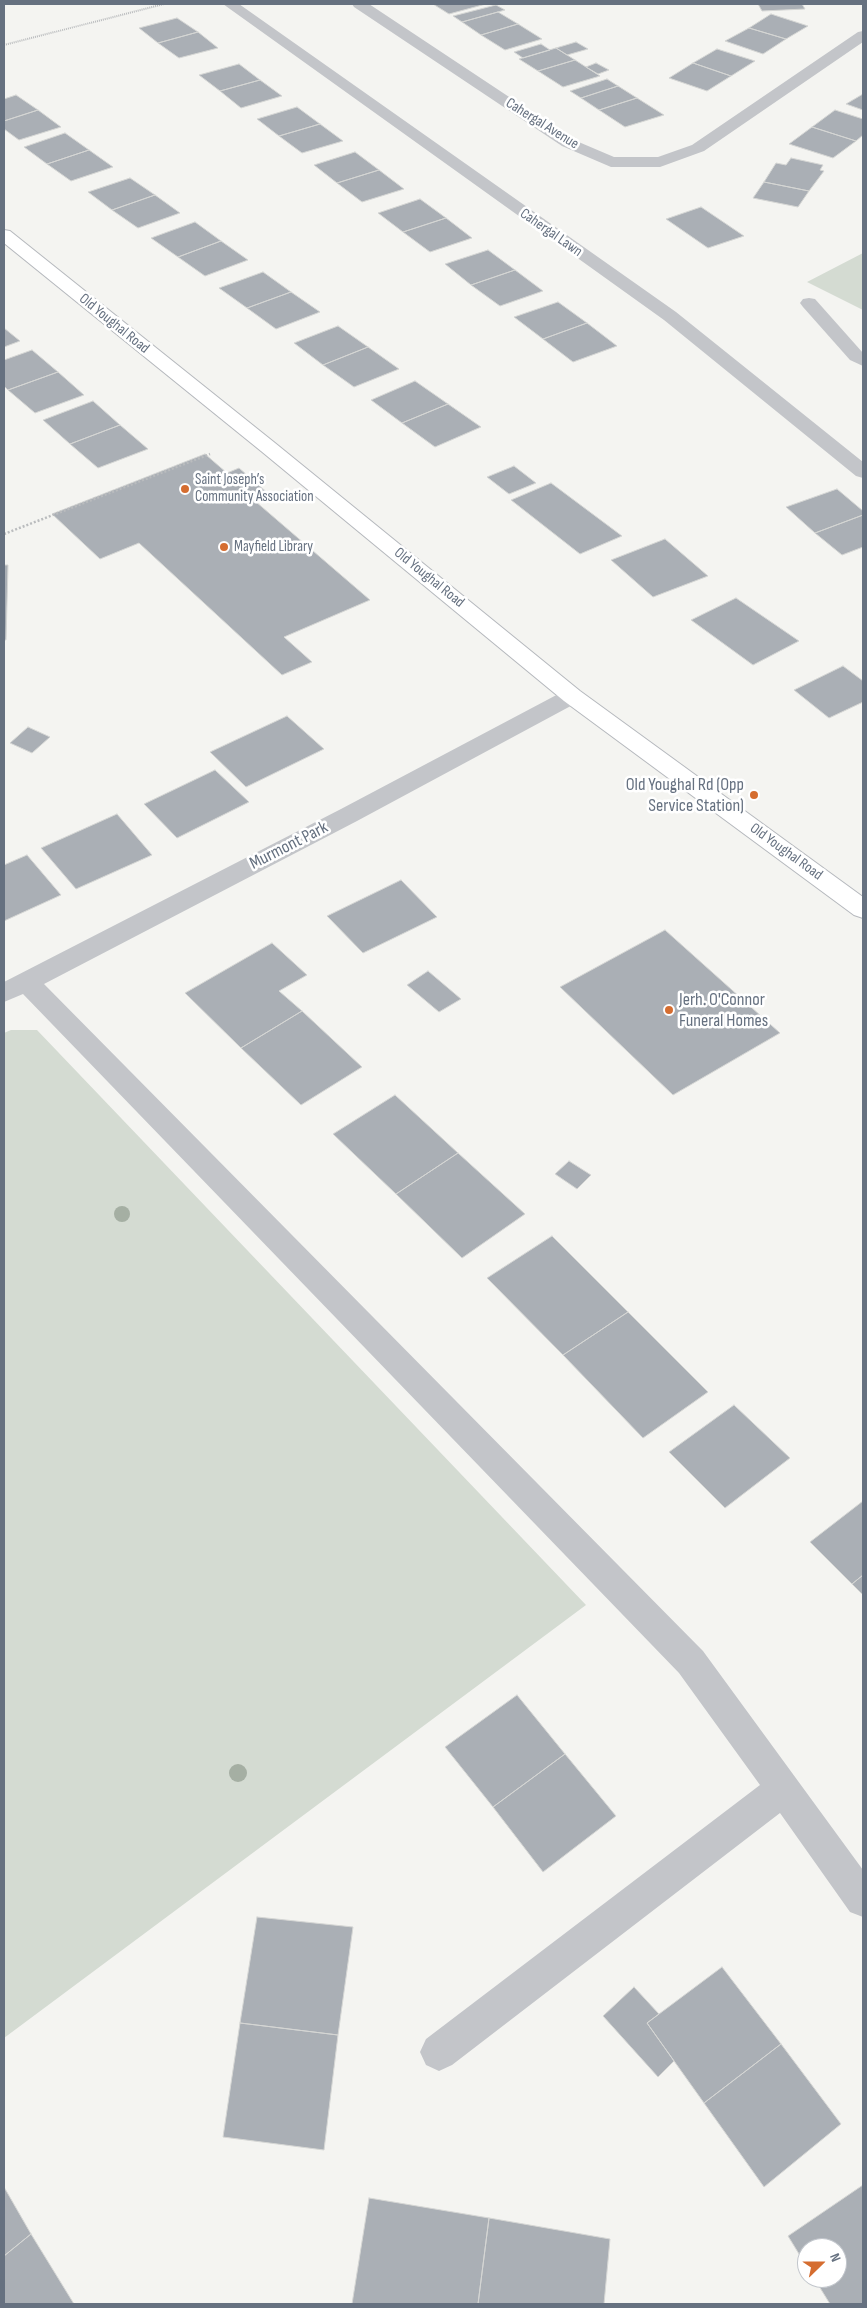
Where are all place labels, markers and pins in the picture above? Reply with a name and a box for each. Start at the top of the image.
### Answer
place label: Saint Joseph’s Community Association [195,471,314,506]
marker: Saint Joseph’s Community Association [179,483,191,495]
place label: Mayfield Library [234,538,313,556]
marker: Mayfield Library [218,541,230,553]
place label: Old Youghal Rd (Opp Service Station) [626,774,744,816]
marker: Old Youghal Rd (Opp Service Station) [748,789,760,801]
place label: Jerh. O'Connor Funeral Homes [679,989,768,1032]
marker: Jerh. O'Connor Funeral Homes [663,1004,675,1016]

